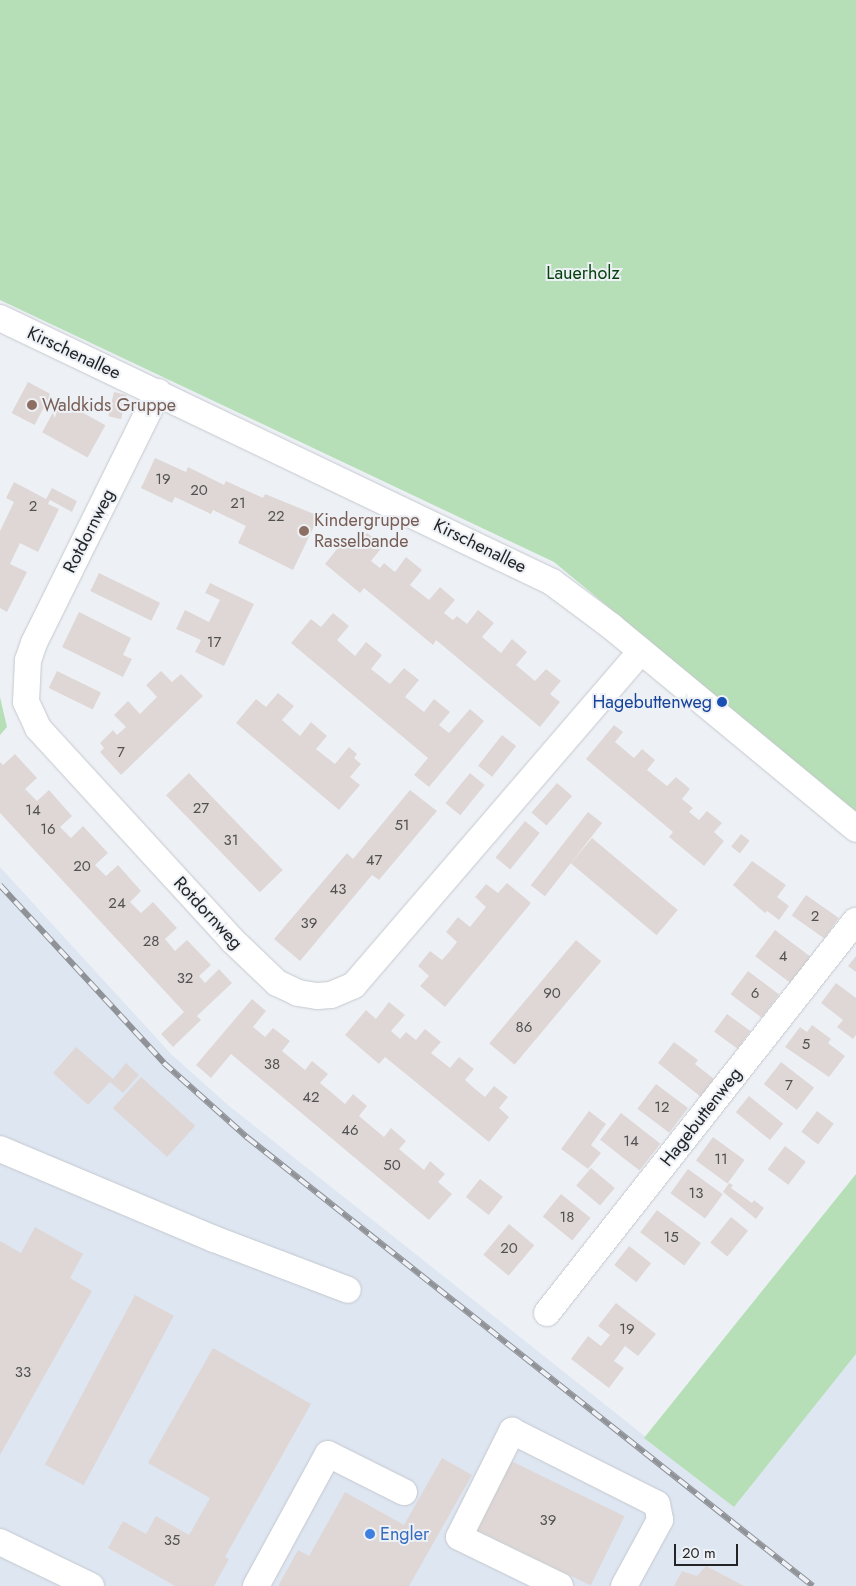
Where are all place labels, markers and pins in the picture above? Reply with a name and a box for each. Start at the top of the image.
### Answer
place label: Waldkids Gruppe [42,394,176,416]
marker: Waldkids Gruppe [26,399,38,411]
place label: Kindergruppe Rasselbande [314,510,419,552]
marker: Kindergruppe Rasselbande [298,525,310,537]
place label: Hagebuttenweg [592,691,712,713]
marker: Hagebuttenweg [716,696,728,708]
place label: Engler [380,1523,429,1545]
marker: Engler [364,1528,376,1540]

